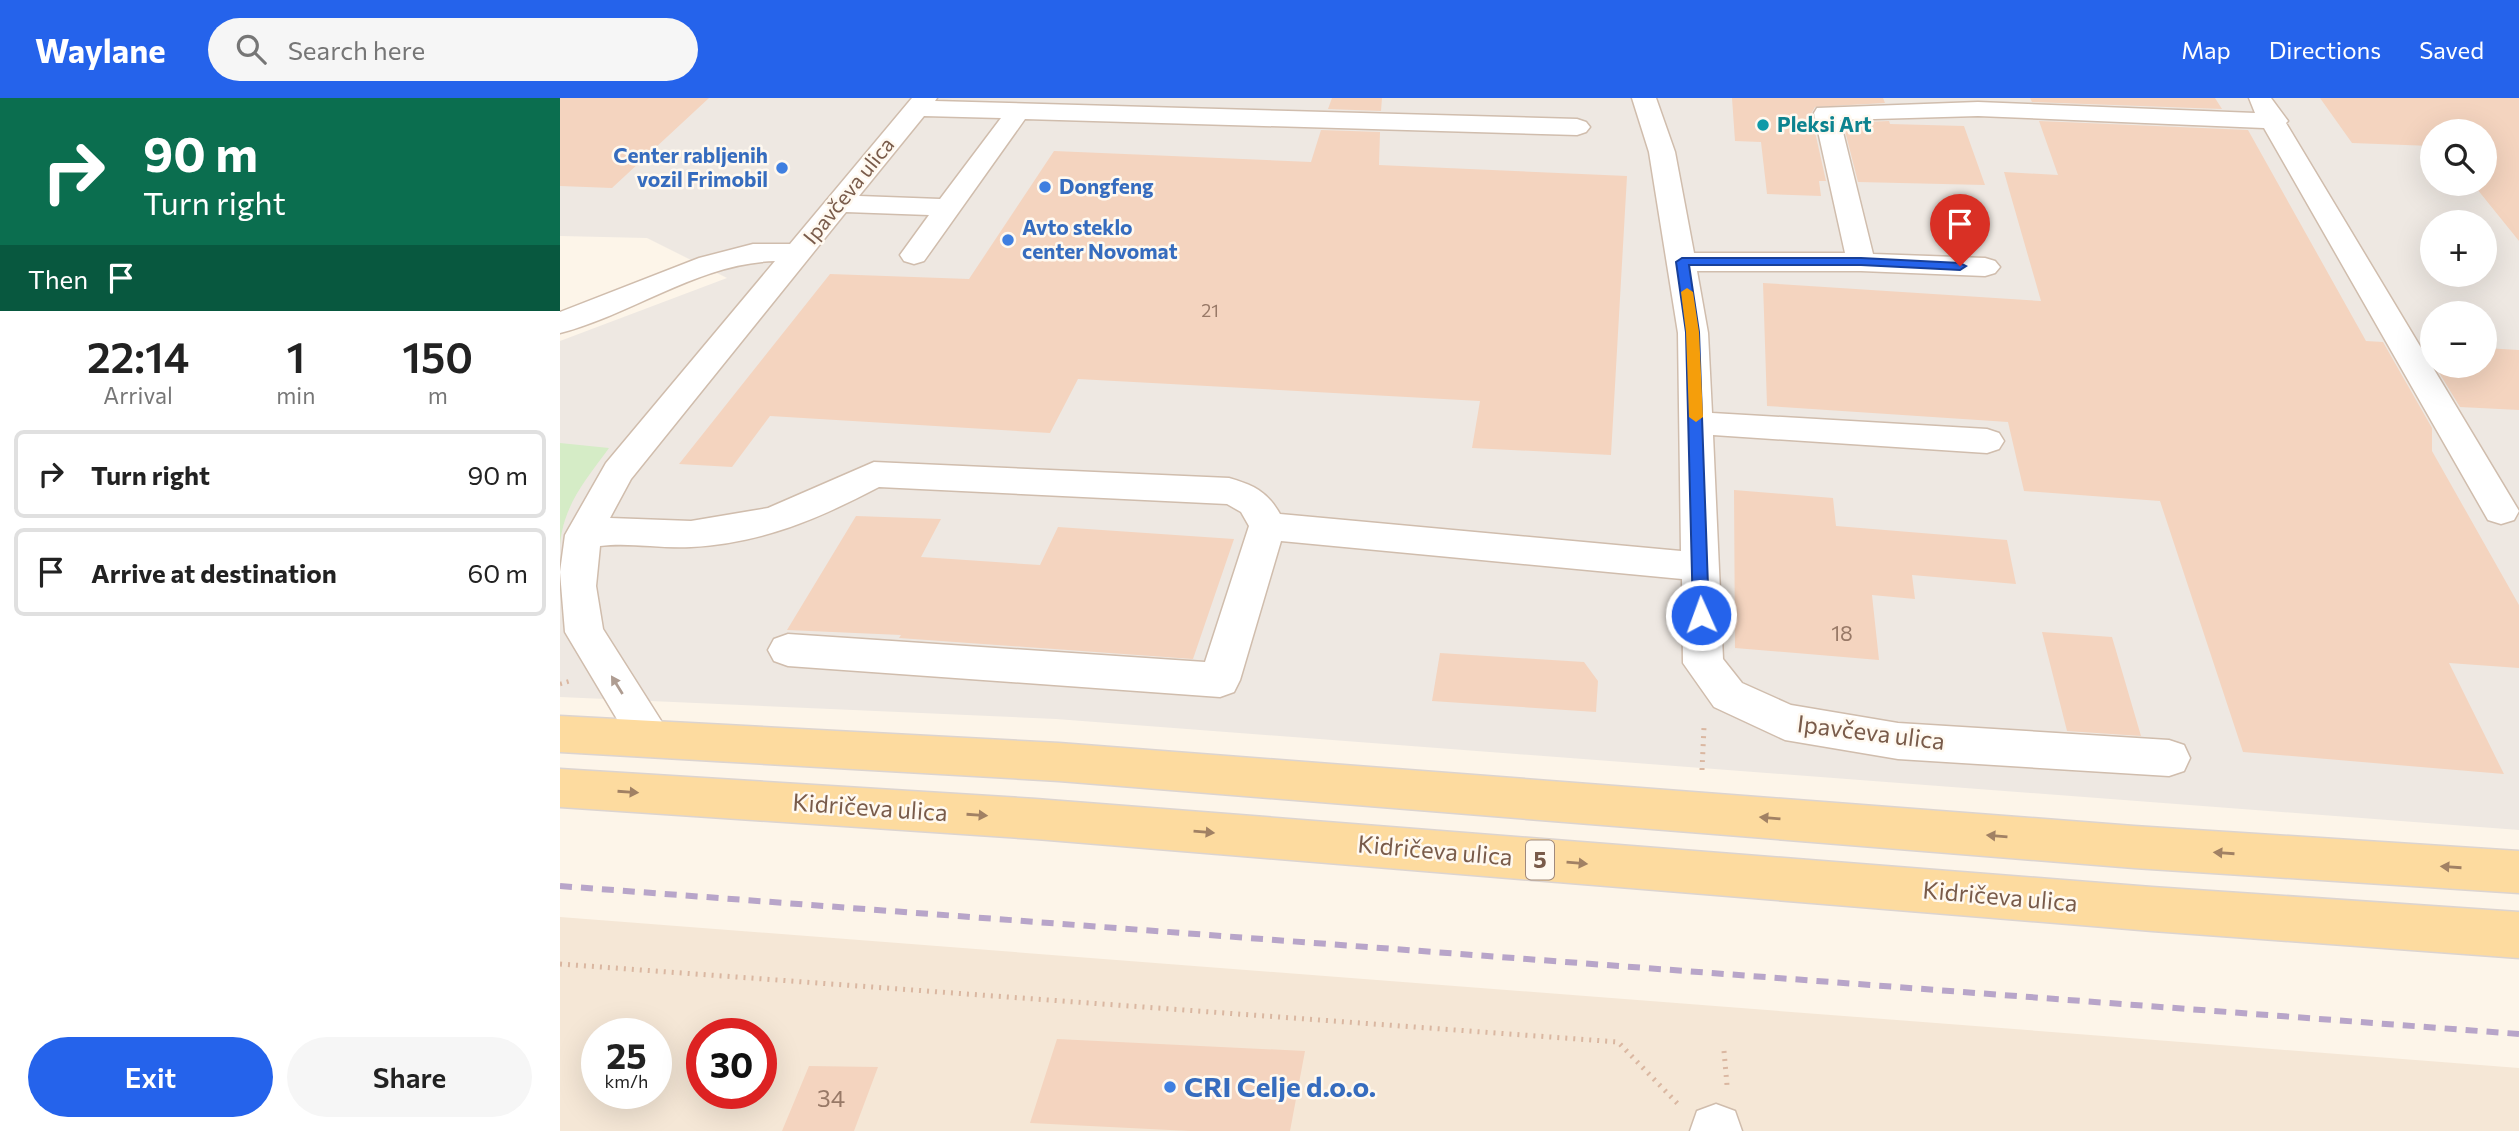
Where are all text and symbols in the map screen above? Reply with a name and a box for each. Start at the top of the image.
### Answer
search box [208,18,698,81]
text: Waylane [35,29,166,70]
icon: search [232,30,270,68]
text: Search here [288,34,425,65]
text: Map [2181,35,2231,64]
text: Directions [2269,35,2381,64]
text: Saved [2419,35,2484,64]
place label: Pleksi Art [1777,111,1872,136]
marker: Pleksi Art [1755,117,1771,133]
map controls [2420,119,2497,378]
button: search [2420,119,2497,196]
text: 90 m [143,122,258,182]
icon: right [28,126,119,217]
street label: Ipavčeva ulica [797,132,898,248]
place label: Center rabljenih vozil Frimobil [613,142,768,191]
marker: Center rabljenih vozil Frimobil [774,160,790,176]
place label: Dongfeng [1059,173,1154,198]
marker: Dongfeng [1037,179,1053,195]
text: Turn right [143,182,286,222]
pin [1930,194,1990,266]
icon: arrive [1941,205,1979,243]
button: + [2420,210,2497,287]
place label: Avto steklo center Novomat [1022,214,1178,263]
marker: Avto steklo center Novomat [1000,232,1016,248]
icon: arrive [102,259,140,297]
text: Then [28,263,88,294]
house number: 21 [1201,299,1219,321]
button: − [2420,301,2497,378]
text: 22:14 [87,330,189,382]
text: 1 [286,330,305,382]
text: 150 [402,330,473,382]
text: Arrival [103,381,173,409]
text: min [276,381,315,409]
text: m [428,381,448,409]
icon: right [32,455,70,493]
text: Turn right [91,459,210,490]
text: 90 m [468,459,528,490]
icon: arrive [32,553,70,591]
text: Arrive at destination [91,557,337,588]
text: 60 m [468,557,528,588]
position arrow [1664,578,1738,652]
house number: 18 [1831,620,1853,645]
one-way arrow [611,675,624,695]
street label: Ipavčeva ulica [1796,708,1947,755]
one-way arrow [617,787,639,798]
street label: Kidričeva ulica [792,787,949,826]
one-way arrow [967,810,989,821]
one-way arrow [1759,812,1781,823]
one-way arrow [1193,827,1215,838]
street label: Kidričeva ulica [1356,828,1514,871]
one-way arrow [1986,830,2008,841]
road number: 5 [1526,840,1554,880]
one-way arrow [2213,847,2235,858]
one-way arrow [1567,858,1589,869]
one-way arrow [2440,862,2462,873]
street label: Kidričeva ulica [1921,874,2079,917]
speed limit sign: 30 [686,1018,777,1109]
text: 25 [606,1033,647,1076]
button: Exit [28,1037,273,1117]
button: Share [287,1037,532,1117]
place label: CRI Celje d.o.o. [1184,1069,1376,1103]
text: km/h [605,1070,648,1092]
marker: CRI Celje d.o.o. [1162,1079,1178,1095]
house number: 34 [817,1083,845,1112]

